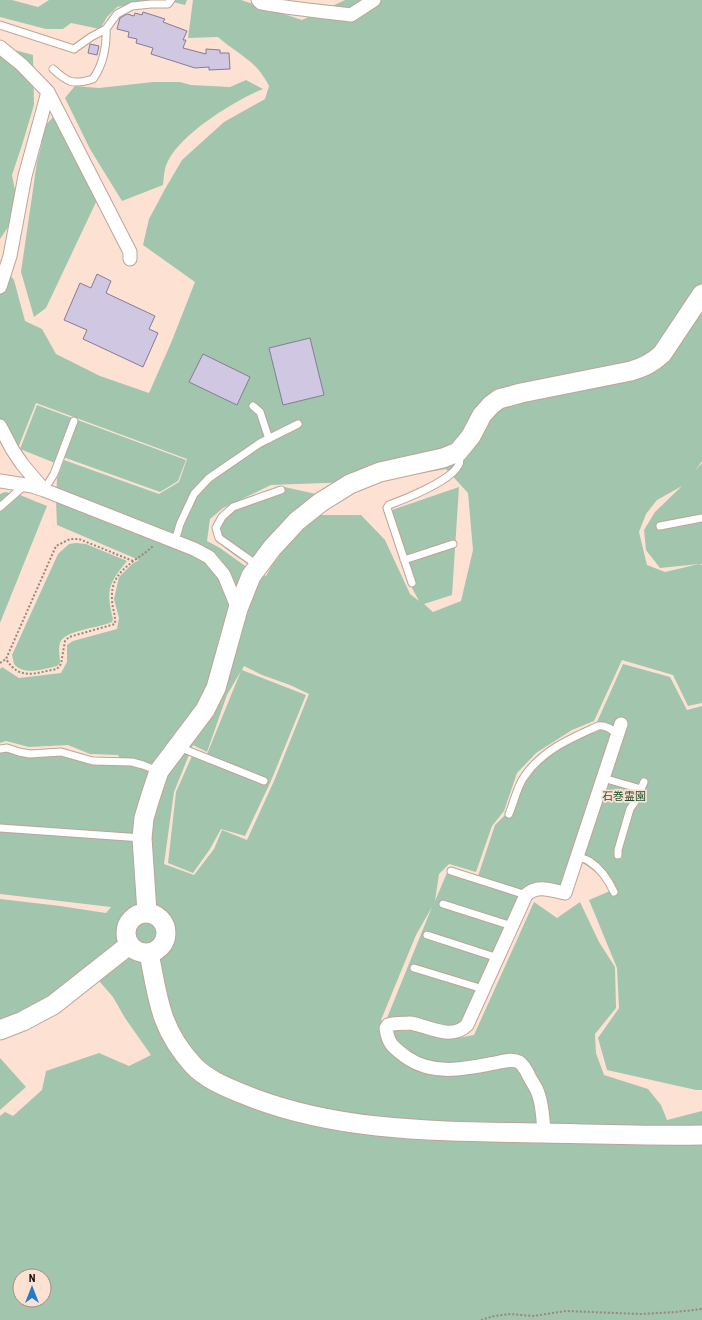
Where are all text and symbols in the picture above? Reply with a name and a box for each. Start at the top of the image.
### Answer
park label: 石巻霊園 [602,790,646,803]
north arrow [12,1268,52,1308]
text: N [29,1272,36,1285]

